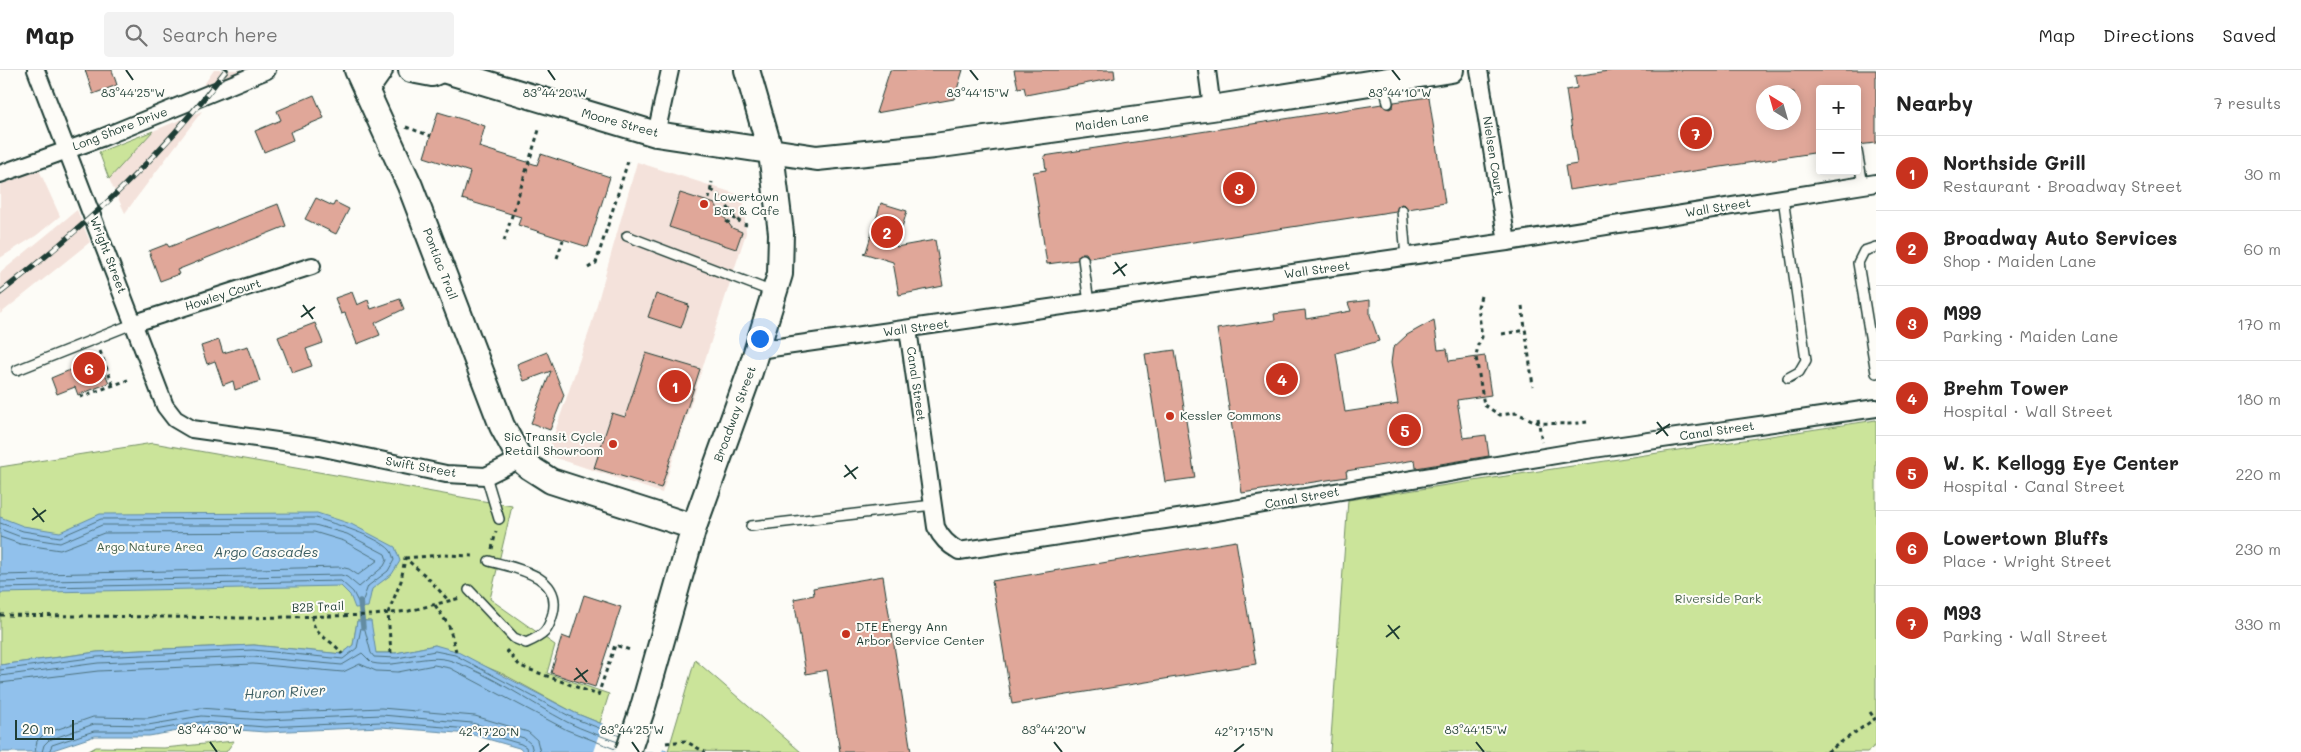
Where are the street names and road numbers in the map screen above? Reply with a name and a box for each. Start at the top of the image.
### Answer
street label: Long Shore Drive [70,103,169,154]
street label: Moore Street [580,104,661,140]
street label: Maiden Lane [1074,108,1150,134]
street label: Nielsen Court [1480,115,1508,197]
street label: Wall Street [1684,194,1752,220]
street label: Wright Street [87,214,131,295]
street label: Pontiac Trail [420,226,462,302]
street label: Wall Street [1283,256,1351,282]
street label: Howley Court [183,274,263,314]
street label: Wall Street [882,314,950,340]
street label: Canal Street [904,346,930,422]
street label: Broadway Street [709,364,759,464]
street label: Canal Street [1679,417,1755,443]
street label: Swift Street [384,452,458,480]
street label: Canal Street [1263,483,1340,511]
street label: B2B Trail [292,597,344,615]

